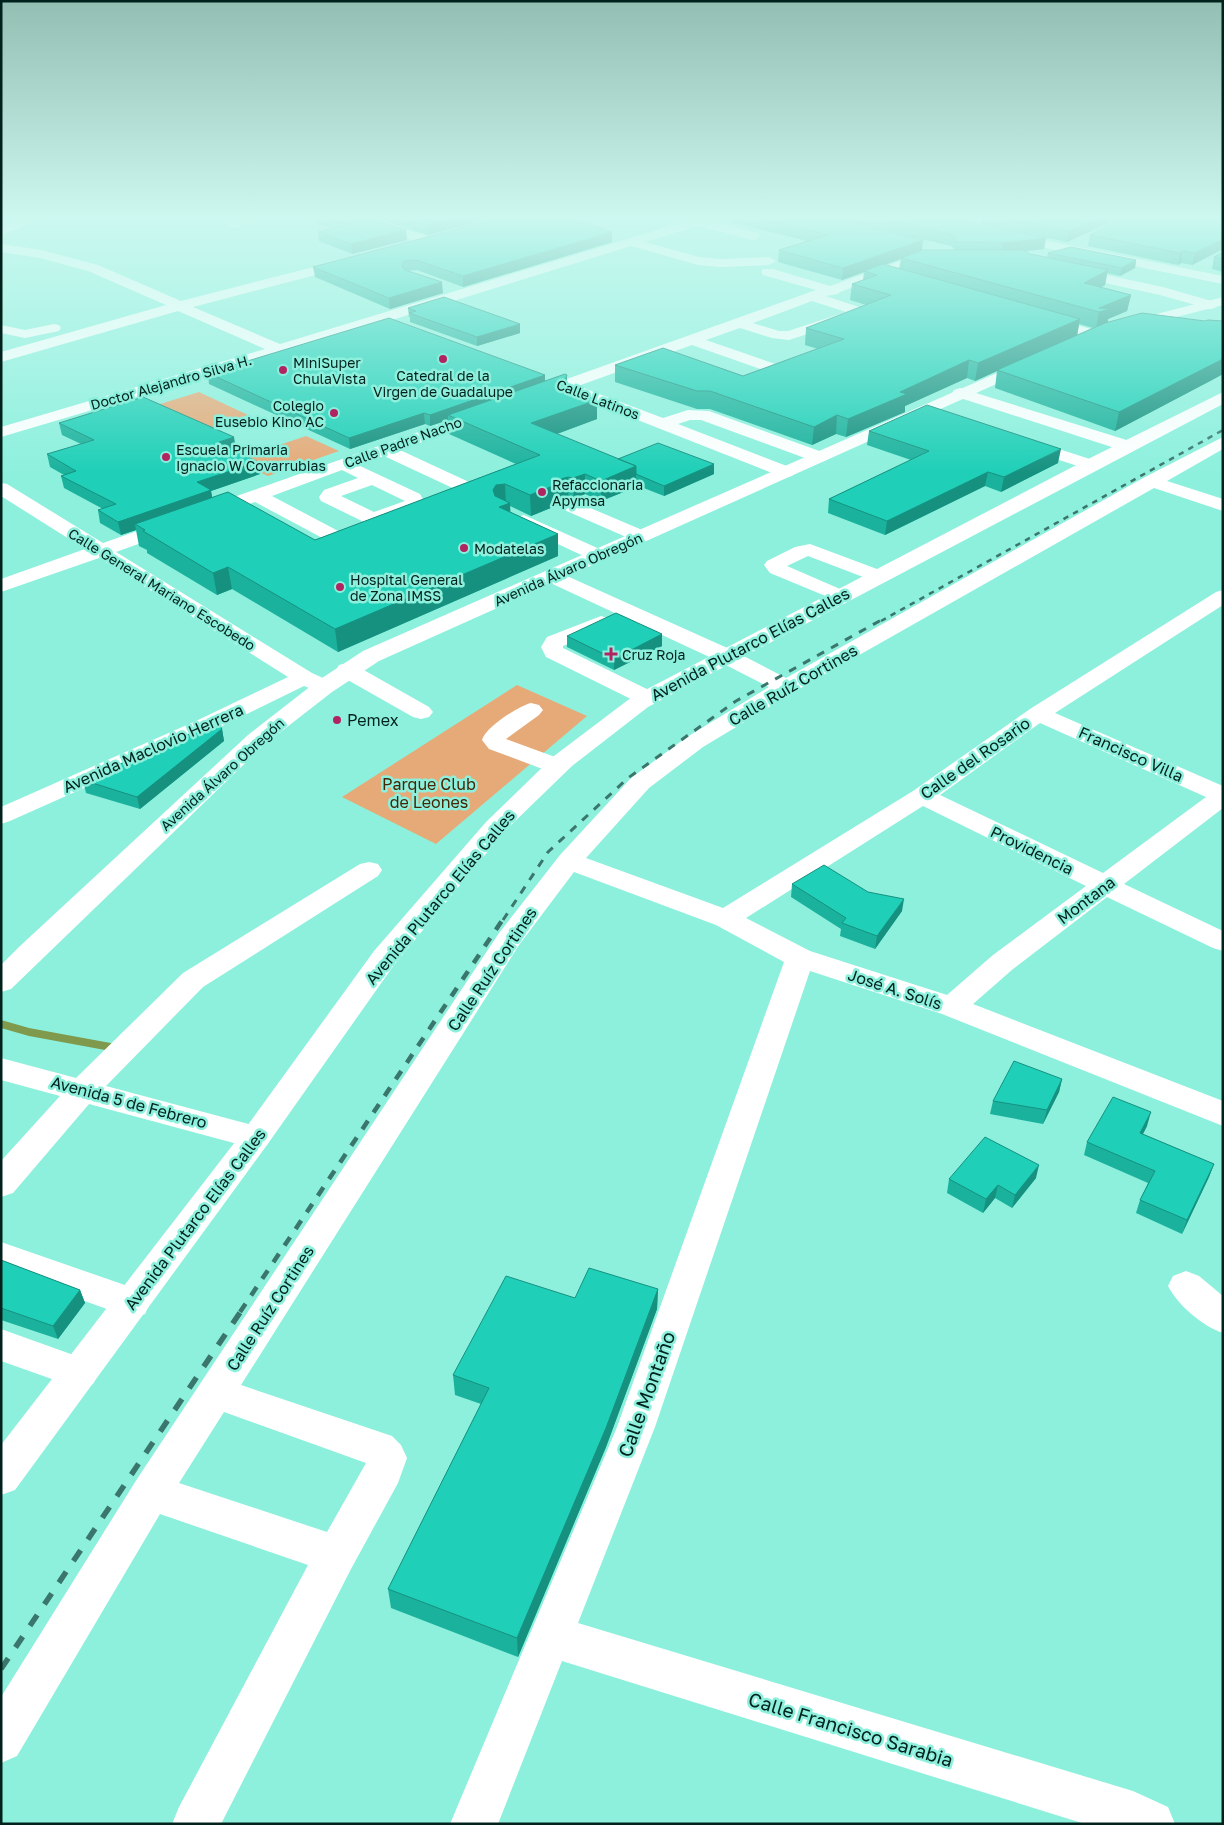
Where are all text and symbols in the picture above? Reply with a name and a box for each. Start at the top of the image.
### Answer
street label: Doctor Alejandro Silva H. [88,351,254,413]
marker: Catedral de la Virgen de Guadalupe [437,353,449,365]
place label: MiniSuper ChulaVista [293,354,366,387]
marker: MiniSuper ChulaVista [277,364,289,376]
place label: Catedral de la Virgen de Guadalupe [373,367,513,400]
street label: Calle Latinos [554,375,642,423]
place label: Colegio Eusebio Kino AC [215,397,324,430]
marker: Colegio Eusebio Kino AC [328,407,340,419]
street label: Calle Padre Nacho [342,413,464,471]
place label: Escuela Primaria Ignacio W Covarrubias [176,441,326,474]
marker: Escuela Primaria Ignacio W Covarrubias [160,451,172,463]
place label: Refaccionaria Apymsa [552,476,643,509]
marker: Refaccionaria Apymsa [536,486,548,498]
street label: Calle General Mariano Escobedo [65,524,259,654]
street label: Avenida Álvaro Obregón [491,529,645,609]
place label: Modatelas [474,540,544,557]
marker: Modatelas [458,542,470,554]
place label: Hospital General de Zona IMSS [350,571,463,604]
marker: Hospital General de Zona IMSS [334,581,346,593]
street label: Avenida Plutarco Elías Calles [647,583,853,705]
street label: Calle Ruíz Cortines [725,640,861,730]
place label: Cruz Roja [622,646,686,663]
marker: Cruz Roja [604,647,618,661]
street label: Avenida Maclovio Herrera [60,699,246,797]
place label: Pemex [347,710,399,730]
street label: Calle del Rosario [916,713,1034,803]
street label: Avenida Álvaro Obregón [157,714,287,834]
marker: Pemex [331,714,343,726]
street label: Francisco Villa [1076,722,1186,786]
park label: Parque Club de Leones [382,774,476,812]
street label: Avenida Plutarco Elías Calles [361,805,519,989]
street label: Providencia [987,821,1077,879]
street label: Montana [1053,872,1119,928]
street label: Calle Ruíz Cortines [443,903,541,1035]
street label: José A. Solís [845,964,945,1014]
street label: Avenida 5 de Febrero [49,1072,209,1132]
street label: Avenida Plutarco Elías Calles [120,1124,270,1314]
street label: Calle Ruíz Cortines [222,1242,318,1374]
street label: Calle Montaño [613,1328,679,1460]
street label: Calle Francisco Sarabia [746,1687,956,1771]

